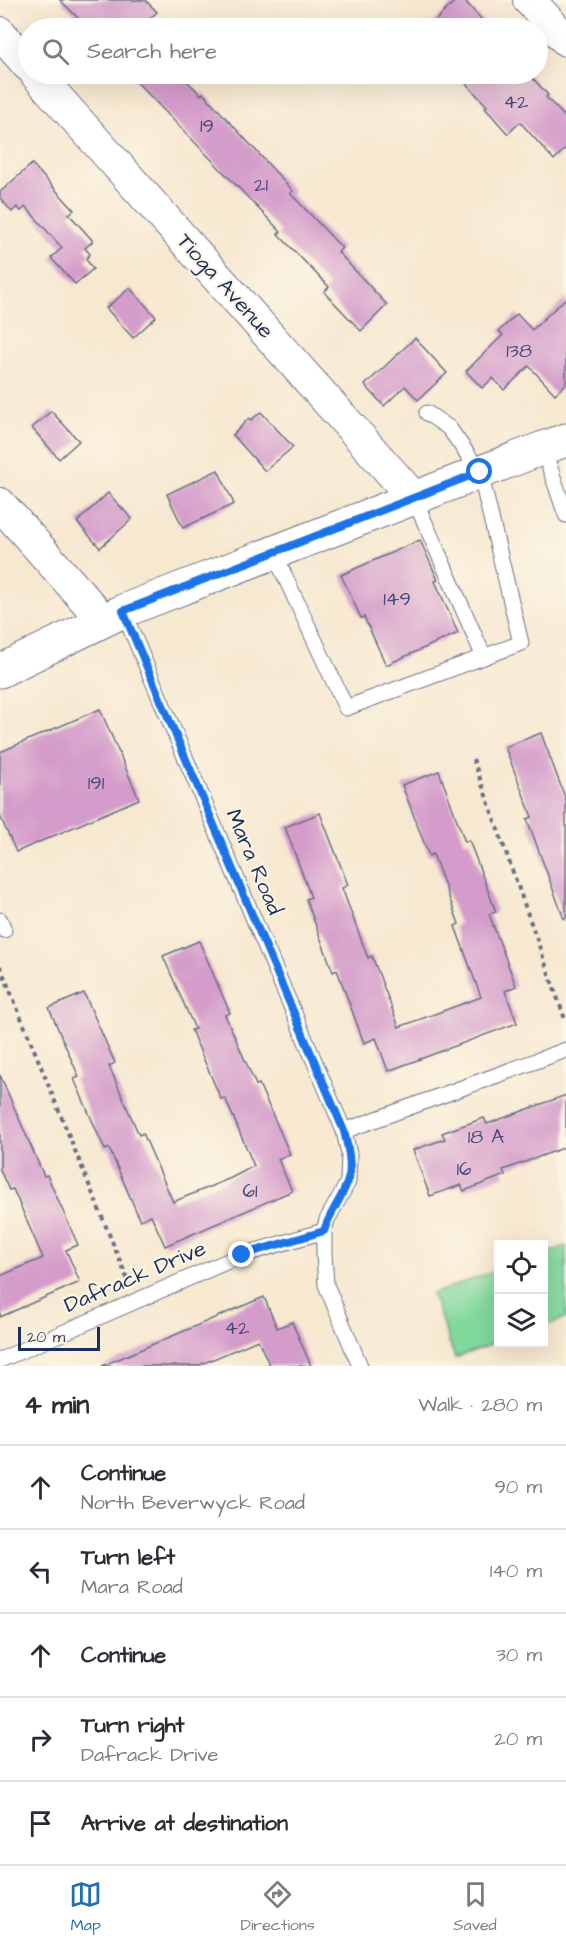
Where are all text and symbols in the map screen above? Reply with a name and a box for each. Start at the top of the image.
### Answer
search box [18,18,548,84]
icon: search [39,35,72,68]
text: Search here [87,36,217,67]
house number: 42 [503,88,529,116]
house number: 19 [200,112,214,140]
house number: 21 [254,171,268,199]
street label: Tioga Avenue [168,226,281,346]
house number: 138 [506,337,532,365]
route start [466,458,492,484]
house number: 149 [383,585,411,613]
house number: 191 [88,769,105,797]
street label: Mara Road [218,804,290,920]
house number: 18 A [468,1123,504,1151]
house number: 16 [456,1155,472,1183]
house number: 61 [242,1177,258,1205]
street label: Dafrack Drive [59,1233,211,1321]
map controls [494,1240,548,1348]
button: locate [494,1240,548,1294]
route end [228,1241,254,1267]
button: layers [494,1294,548,1348]
house number: 42 [224,1314,250,1342]
scale bar [18,1324,100,1352]
text: 20 m [27,1326,65,1348]
text: 4 min [24,1387,89,1423]
text: Walk · 280 m [418,1391,542,1419]
text: Continue [81,1458,166,1489]
icon: ahead [24,1471,57,1504]
text: 90 m [494,1473,542,1501]
text: North Beverwyck Road [81,1489,305,1517]
text: Turn left [81,1542,175,1573]
icon: left [24,1555,57,1588]
text: 140 m [490,1557,542,1585]
text: Mara Road [81,1573,183,1601]
icon: ahead [24,1639,57,1672]
text: Continue [81,1640,166,1671]
text: 30 m [496,1641,542,1669]
text: Turn right [81,1710,184,1741]
icon: right [24,1723,57,1756]
text: 20 m [494,1725,542,1753]
text: Dafrack Drive [81,1741,218,1769]
icon: arrive [24,1807,57,1840]
text: Arrive at destination [81,1808,288,1839]
tab: Map [69,1878,102,1936]
tab: Directions [241,1878,315,1936]
tab: Saved [453,1878,497,1936]

